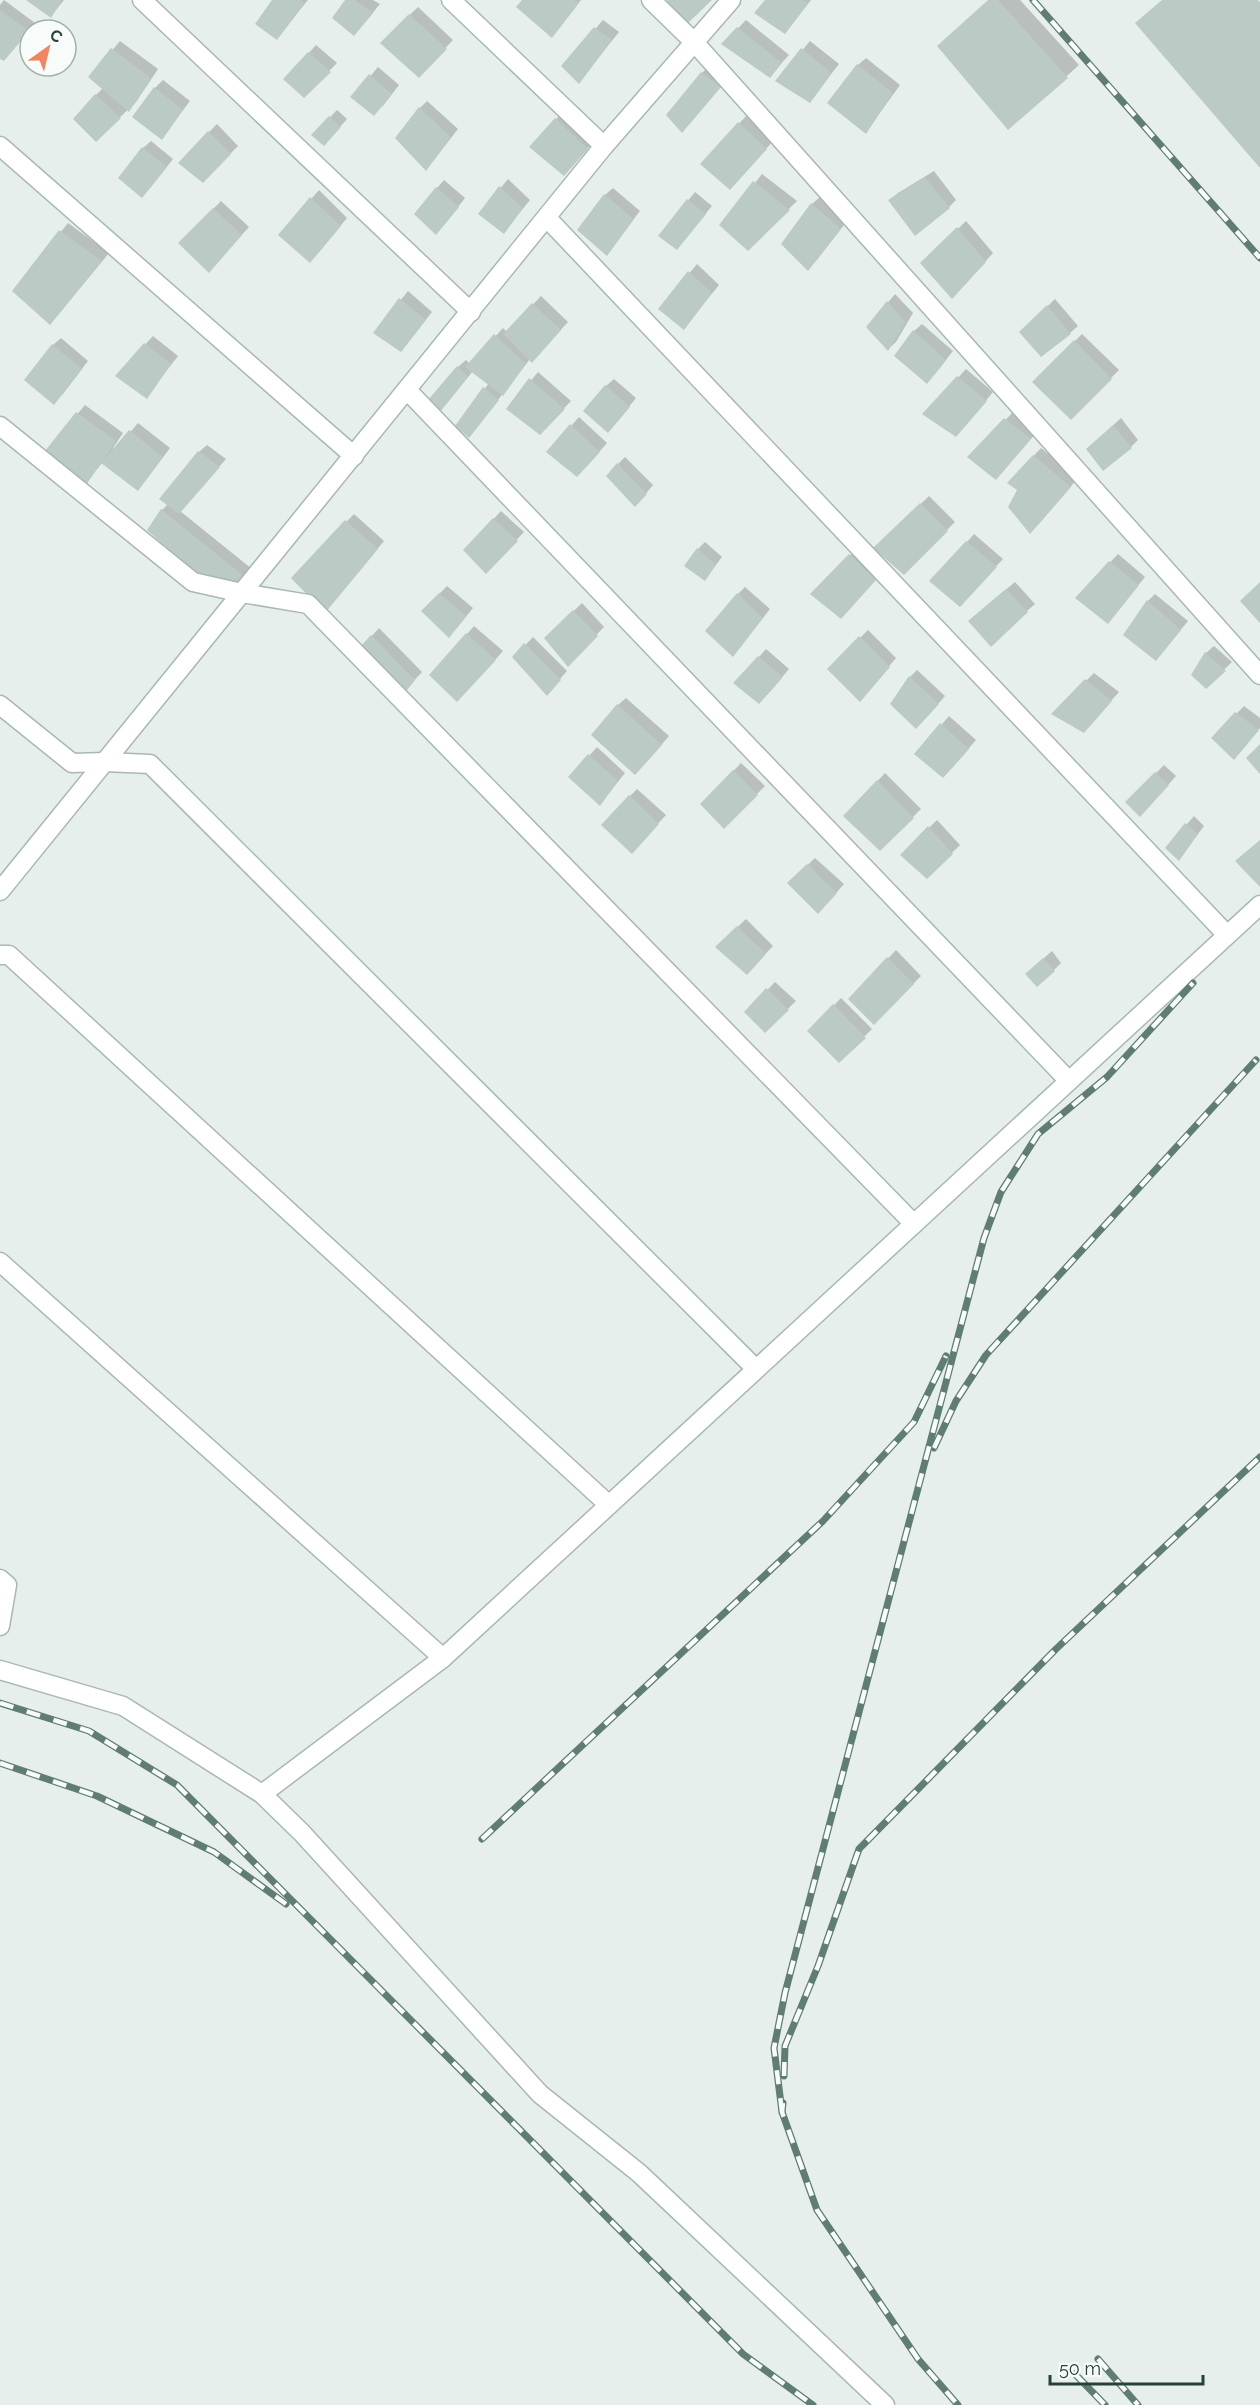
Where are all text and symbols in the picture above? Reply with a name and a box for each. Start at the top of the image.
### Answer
north arrow [18,18,78,78]
text: С [46,25,66,47]
scale bar [1050,2348,1203,2386]
text: 50 m [1059,2358,1101,2379]

